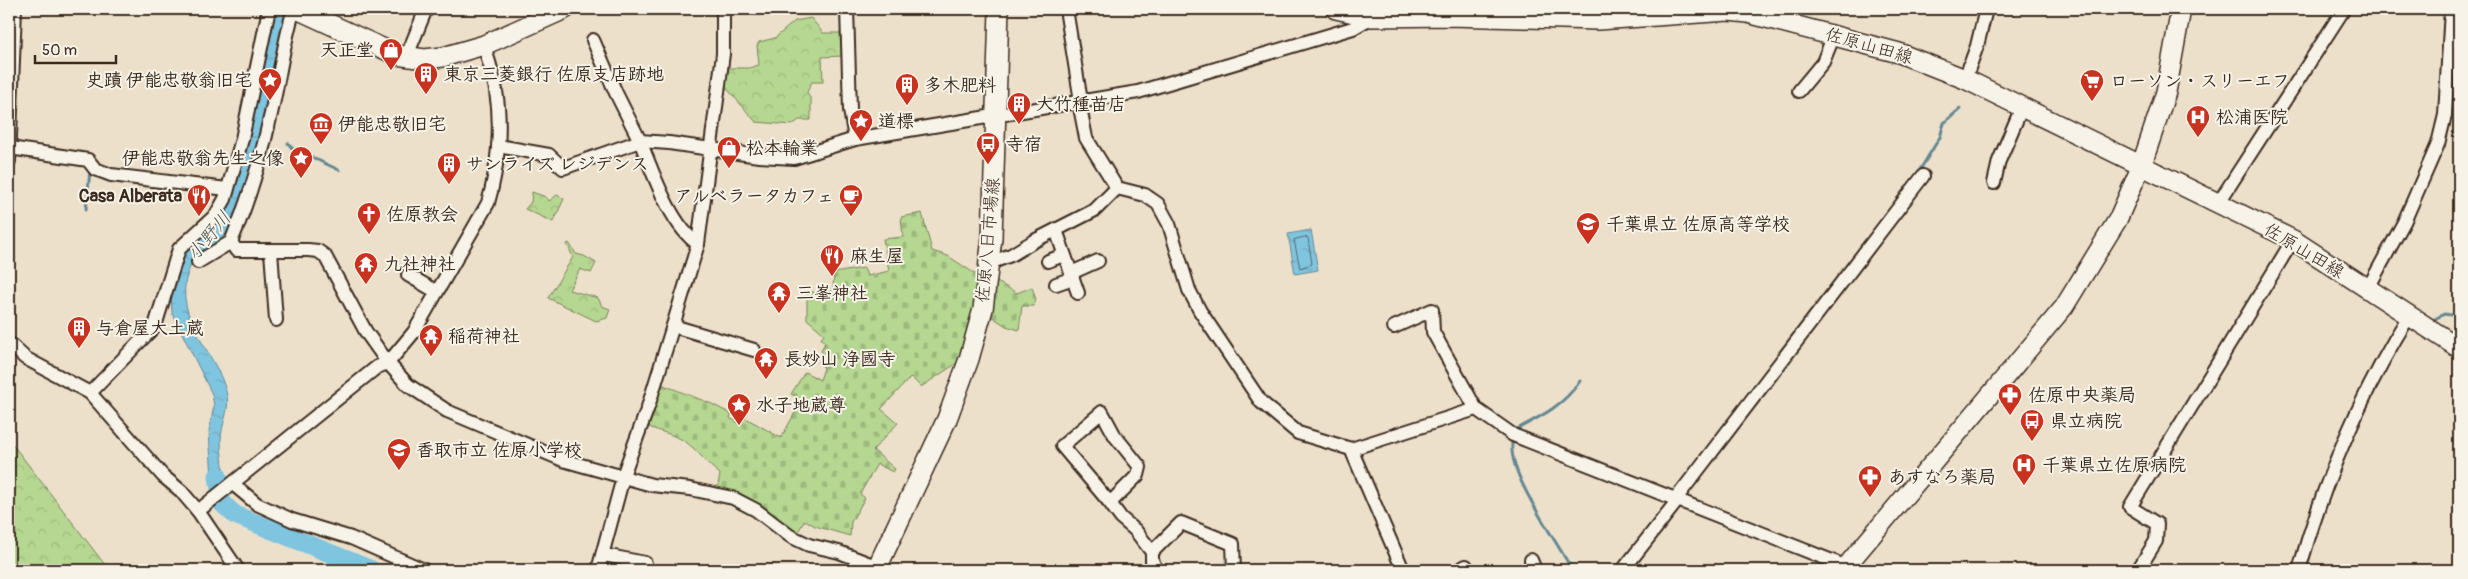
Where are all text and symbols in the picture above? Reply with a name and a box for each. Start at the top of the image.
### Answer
street label: 佐原山田線 [1823,23,1915,69]
scale bar [35,32,116,64]
shop icon: 天正堂 [378,37,404,71]
place label: 天正堂 [320,39,374,62]
text: 50 m [42,41,77,60]
building icon: 東京三菱銀行 佐原支店跡地 [413,61,439,95]
place label: 東京三菱銀行 佐原支店跡地 [444,63,664,86]
place icon: 史蹟 伊能忠敬翁旧宅 [257,67,283,101]
supermarket icon: ローソン・スリーエフ [2079,68,2105,102]
place label: 史蹟 伊能忠敬翁旧宅 [86,69,252,92]
place label: ローソン・スリーエフ [2110,70,2290,93]
building icon: 多木肥料 [894,72,920,106]
place label: 多木肥料 [924,74,996,97]
building icon: 大竹種苗店 [1006,91,1032,125]
place label: 大竹種苗店 [1036,93,1126,116]
hospital icon: 松浦医院 [2185,104,2211,138]
place label: 松浦医院 [2216,106,2288,129]
place icon: 道標 [848,108,874,142]
place label: 道標 [878,110,914,133]
museum icon: 伊能忠敬旧宅 [308,111,334,145]
place label: 伊能忠敬旧宅 [338,113,446,136]
bus stop icon: 寺宿 [975,131,1001,165]
place label: 寺宿 [1006,133,1042,156]
shop icon: 松本輪業 [716,135,742,169]
place label: 松本輪業 [746,137,818,160]
place icon: 伊能忠敬翁先生之像 [288,145,314,179]
place label: 伊能忠敬翁先生之像 [122,147,284,170]
building icon: サンライズ レジデンス [436,151,462,185]
place label: サンライズ レジデンス [466,153,649,176]
street label: 佐原八日市場線 [971,176,1005,304]
restaurant icon: Casa Alberata [186,183,212,217]
cafe icon: アルベラータカフェ [838,183,864,217]
place label: Casa Alberata [79,185,183,208]
place label: アルベラータカフェ [675,185,834,208]
church icon: 佐原教会 [356,201,382,235]
place label: 佐原教会 [386,203,458,226]
water label: 小野川 [181,206,237,266]
school or university icon: 千葉県立 佐原高等学校 [1575,211,1601,245]
place label: 千葉県立 佐原高等学校 [1606,213,1790,236]
street label: 佐原山田線 [2260,218,2348,284]
restaurant icon: 麻生屋 [819,243,845,277]
place label: 麻生屋 [850,245,904,268]
temple icon: 九社神社 [353,251,379,285]
place label: 九社神社 [384,253,456,276]
temple icon: 三峯神社 [766,280,792,314]
place label: 三峯神社 [796,282,868,305]
building icon: 与倉屋大土蔵 [66,315,92,349]
place label: 与倉屋大土蔵 [96,317,204,340]
temple icon: 稲荷神社 [418,323,444,357]
place label: 稲荷神社 [448,325,520,348]
temple icon: 長妙山 浄國寺 [753,346,779,380]
place label: 長妙山 浄國寺 [784,348,896,371]
pharmacy icon: 佐原中央薬局 [1997,382,2023,416]
place label: 佐原中央薬局 [2028,384,2136,407]
place icon: 水子地蔵尊 [726,392,752,426]
place label: 水子地蔵尊 [756,394,846,417]
bus stop icon: 県立病院 [2019,408,2045,442]
place label: 県立病院 [2050,410,2122,433]
school or university icon: 香取市立 佐原小学校 [386,437,412,471]
place label: 香取市立 佐原小学校 [416,439,582,462]
hospital icon: 千葉県立佐原病院 [2011,452,2037,486]
place label: 千葉県立佐原病院 [2042,454,2186,477]
pharmacy icon: あすなろ薬局 [1857,464,1883,498]
place label: あすなろ薬局 [1888,466,1996,489]

